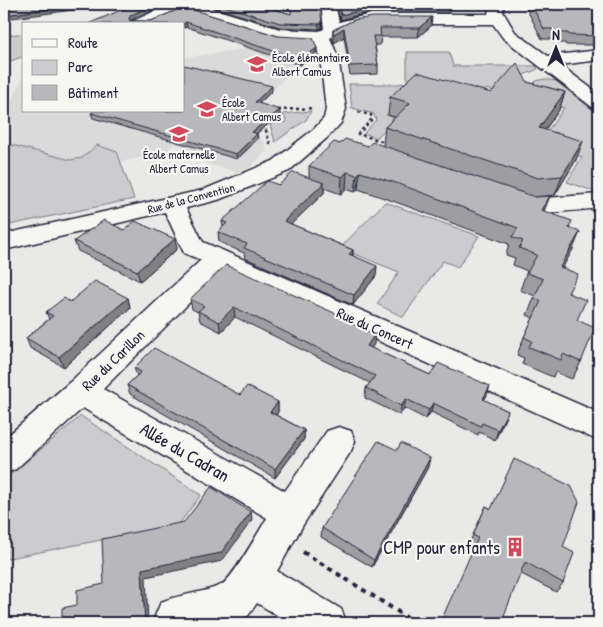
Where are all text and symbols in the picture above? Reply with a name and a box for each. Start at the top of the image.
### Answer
legend [22,22,185,112]
north arrow [530,22,580,72]
text: N [552,25,560,44]
text: Route [68,32,98,53]
place label: École élémentaire Albert Camus [272,49,350,80]
school or university icon: École élémentaire Albert Camus [246,53,268,75]
text: Parc [68,56,93,77]
text: Bâtiment [68,82,119,103]
place label: École Albert Camus [222,94,282,125]
school or university icon: École Albert Camus [196,98,218,120]
school or university icon: École maternelle Albert Camus [168,123,190,145]
place label: École maternelle Albert Camus [143,146,215,177]
street label: Rue de la Convention [146,178,236,218]
street label: Rue du Concert [334,302,417,354]
street label: Rue du Carillon [77,324,149,395]
street label: Allée du Cadran [136,416,234,488]
place label: CMP pour enfants [383,535,500,560]
building icon: CMP pour enfants [504,536,526,558]

